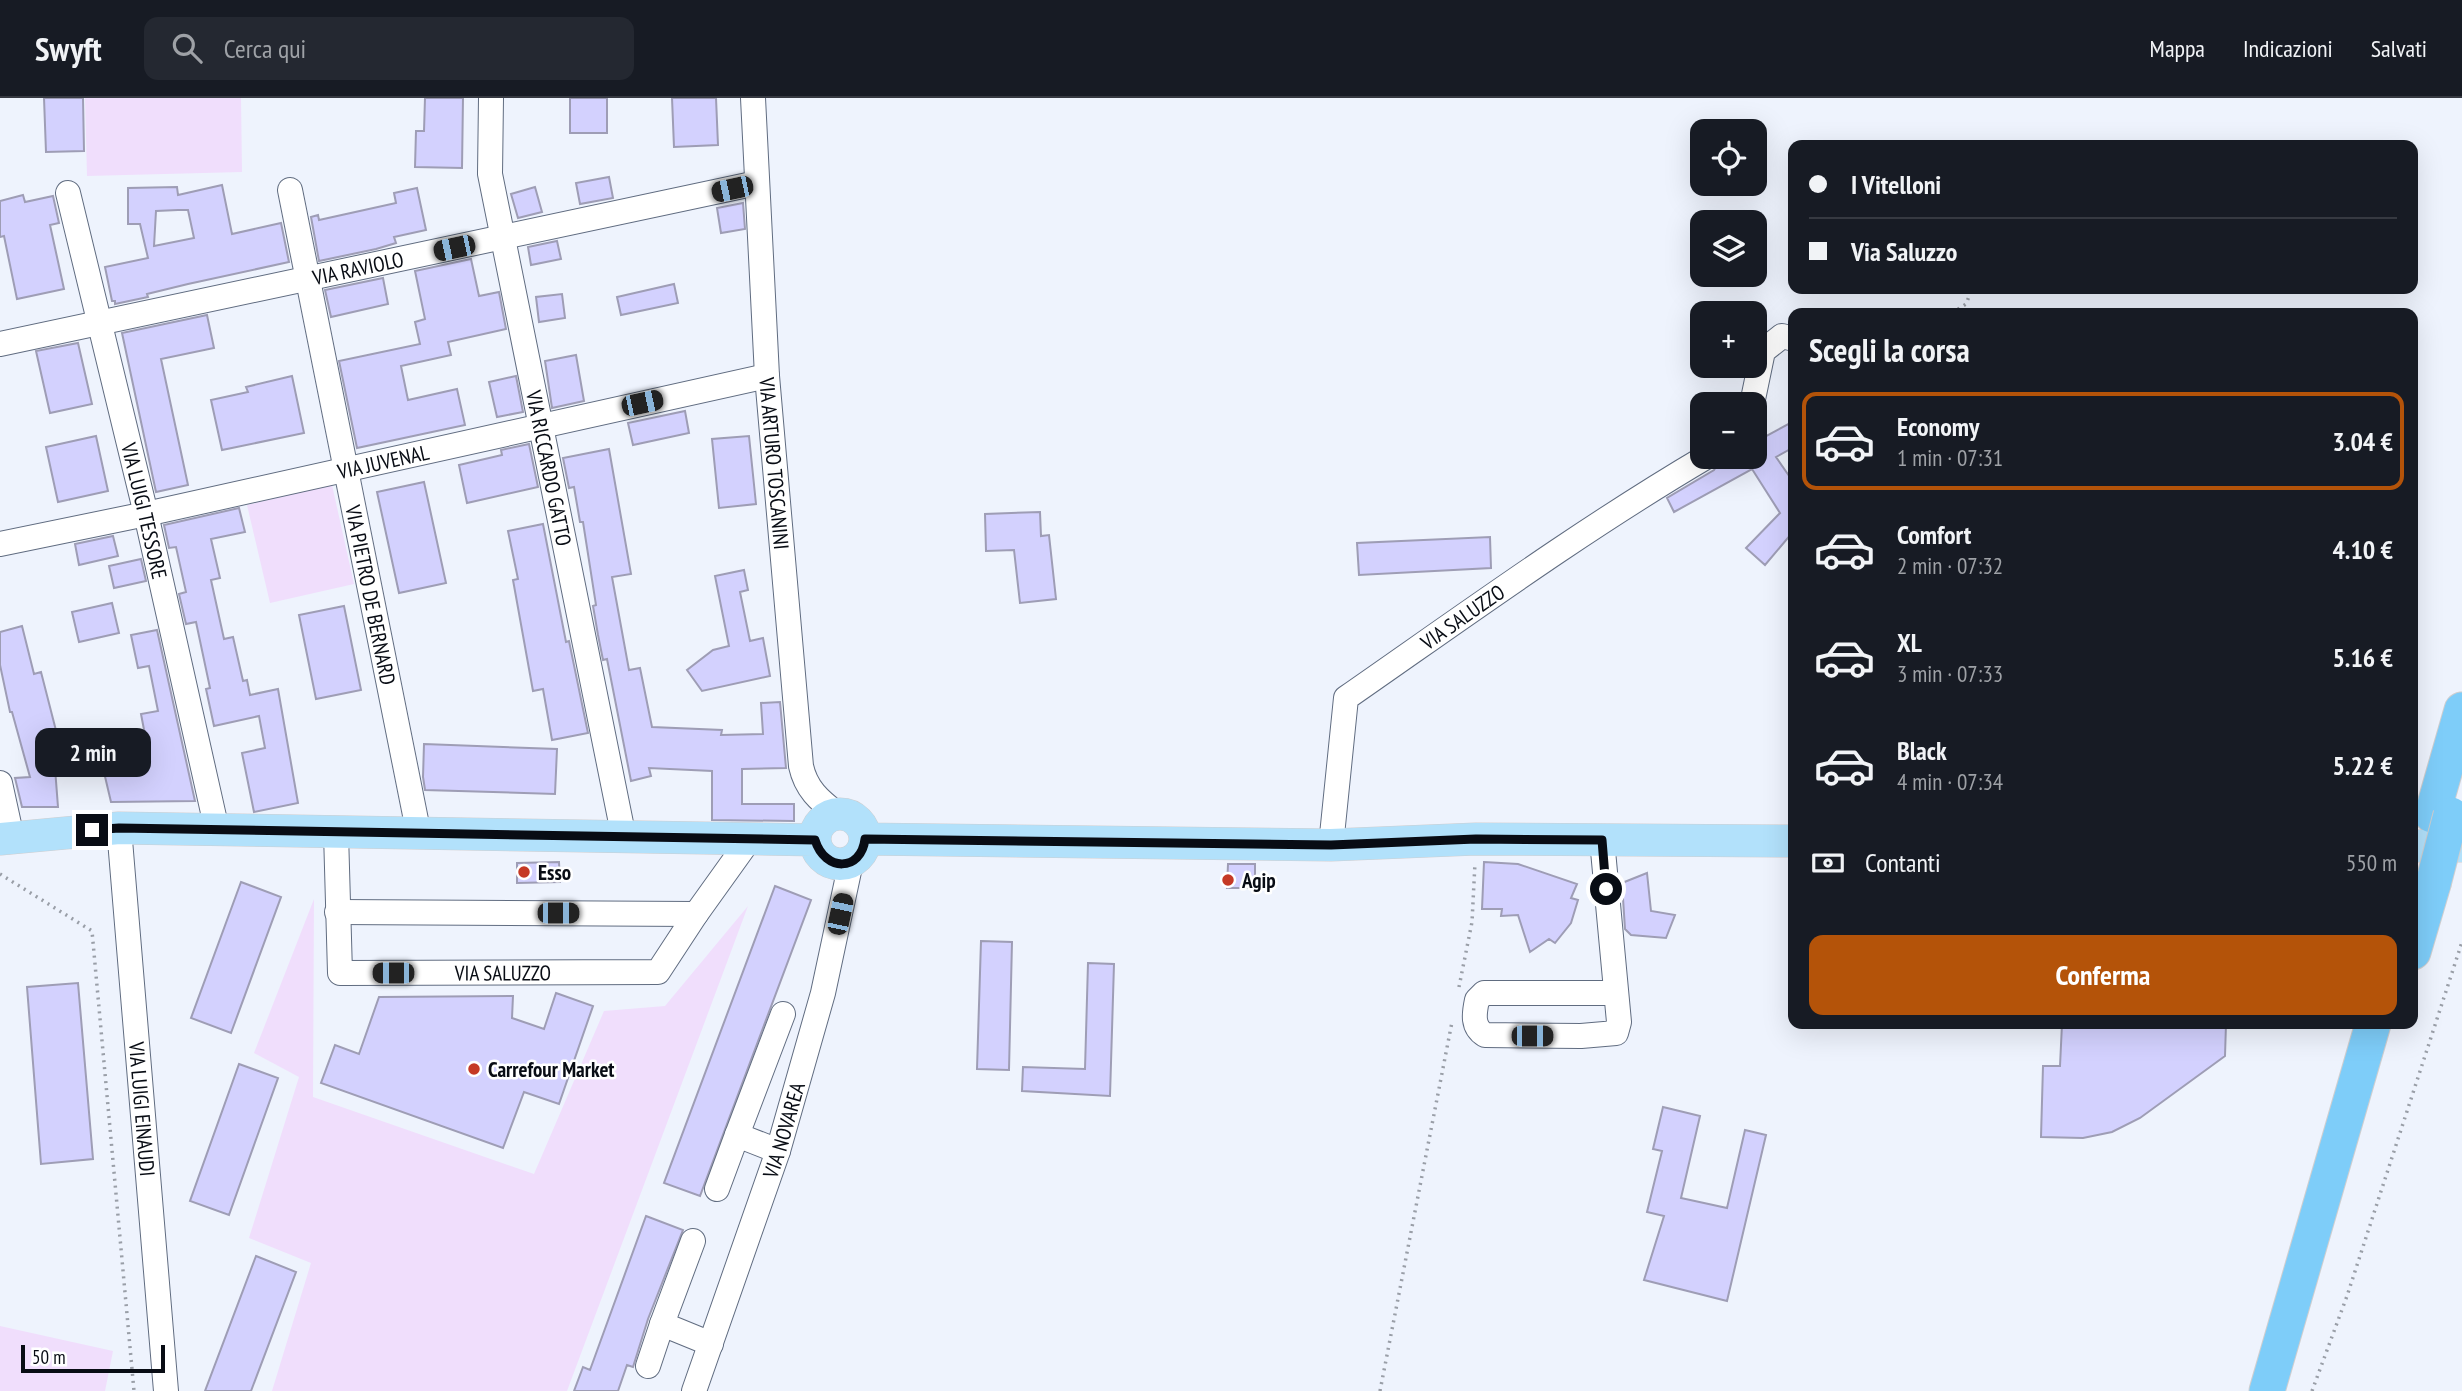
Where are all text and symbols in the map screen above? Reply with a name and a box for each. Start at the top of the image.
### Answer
search box [144,17,634,80]
text: Swyft [35,27,102,70]
icon: search [168,29,206,67]
text: Cerca qui [224,32,306,65]
text: Mappa [2150,33,2205,64]
text: Indicazioni [2243,33,2333,64]
text: Salvati [2371,33,2427,64]
map controls [1690,119,1767,469]
button: locate [1690,119,1767,196]
text: I Vitelloni [1851,168,1941,201]
car [710,174,755,204]
button: layers [1690,210,1767,287]
car [432,233,477,263]
text: Via Saluzzo [1851,235,1957,268]
street label: VIA RAVIOLO [309,245,406,291]
button: + [1690,301,1767,378]
text: Scegli la corsa [1809,329,1970,371]
street label: VIA ARTURO TOSCANINI [754,375,796,551]
street label: VIA RICCARDO GATTO [520,387,578,548]
car [620,388,665,418]
button: − [1690,392,1767,469]
icon: car [1813,410,1876,473]
text: Economy [1897,410,1979,443]
text: 3.04 € [2332,425,2393,458]
street label: VIA JUVENAL [334,438,432,485]
street label: VIA LUIGI TESSORE [115,439,174,582]
text: 1 min · 07:31 [1897,443,2003,472]
street label: VIA PIETRO DE BERNARD [340,502,402,687]
icon: car [1813,518,1876,581]
text: Comfort [1897,518,1971,551]
text: 4.10 € [2332,533,2393,566]
text: 2 min · 07:32 [1897,551,2003,580]
street label: VIA SALUZZO [1414,578,1510,656]
icon: car [1813,626,1876,689]
text: XL [1897,626,1922,659]
text: 5.16 € [2332,641,2393,674]
text: 3 min · 07:33 [1897,659,2003,688]
callout: 2 min [34,728,150,778]
icon: car [1813,734,1876,797]
text: Black [1897,734,1947,767]
text: 2 min [70,738,116,767]
text: 5.22 € [2332,749,2393,782]
text: 4 min · 07:34 [1897,767,2003,796]
route end [76,814,108,846]
icon: cash [1809,844,1847,882]
text: Contanti [1865,846,1941,879]
text: 550 m [2346,848,2397,877]
place label: Esso [538,859,571,886]
marker: Esso [516,864,532,880]
place label: Agip [1241,867,1276,894]
marker: Agip [1220,872,1236,888]
route start [1590,873,1622,905]
car [826,891,855,937]
car [538,903,580,924]
button: Conferma [1809,935,2397,1015]
street label: VIA SALUZZO [454,959,551,986]
car [373,963,415,984]
car [1512,1026,1554,1047]
street label: VIA LUIGI EINAUDI [123,1040,162,1177]
place label: Carrefour Market [488,1056,614,1083]
marker: Carrefour Market [466,1061,482,1077]
street label: VIA NOVAREA [756,1079,810,1182]
scale bar [21,1342,164,1374]
text: 50 m [32,1345,66,1369]

